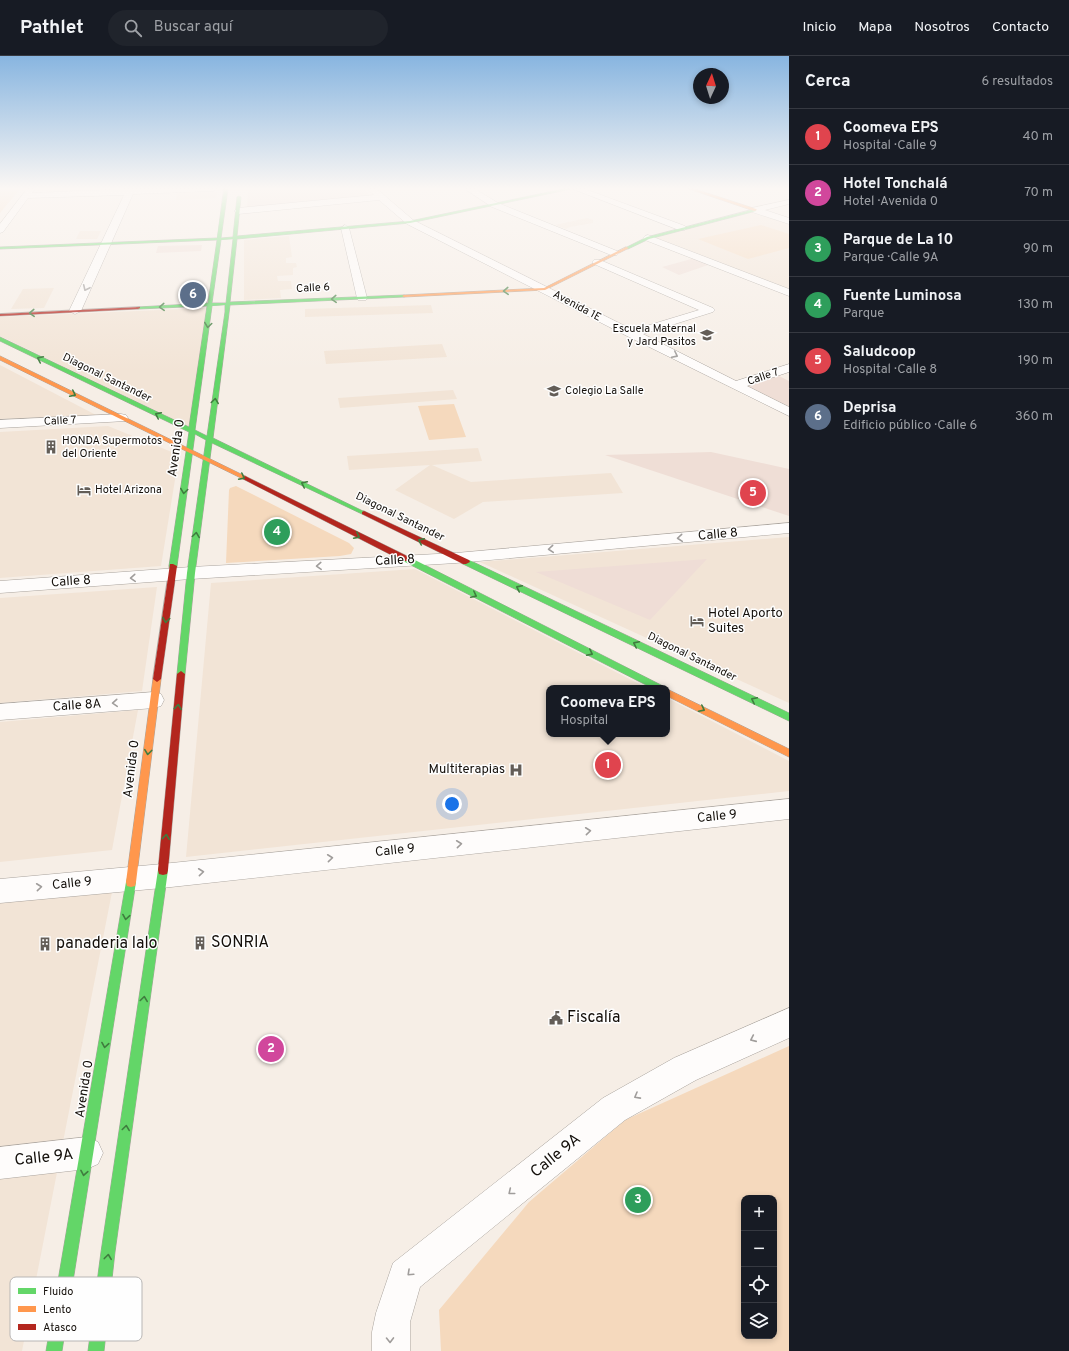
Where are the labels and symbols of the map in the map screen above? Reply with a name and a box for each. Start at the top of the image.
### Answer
north arrow [693,68,729,104]
pin: 6 [180,280,206,310]
street label: Calle 6 [296,280,330,296]
one-way arrow [82,285,90,292]
one-way arrow [503,287,509,295]
street label: Avenida 1E [550,287,604,325]
one-way arrow [331,295,337,303]
one-way arrow [159,303,165,311]
one-way arrow [29,309,35,318]
one-way arrow [204,322,213,328]
place label: Escuela Maternal y Jard Pasitos [613,322,696,349]
school or university icon: Escuela Maternal y Jard Pasitos [699,327,715,343]
street label: Diagonal Santander [60,350,154,406]
one-way arrow [671,351,678,358]
one-way arrow [37,356,45,364]
street label: Calle 7 [745,365,781,389]
school or university icon: Colegio La Salle [546,383,562,399]
place label: Colegio La Salle [565,384,644,398]
one-way arrow [68,389,76,397]
one-way arrow [210,398,219,404]
one-way arrow [154,412,162,420]
street label: Calle 7 [43,413,77,429]
street label: Avenida 0 [165,418,189,478]
place label: HONDA Supermotos del Oriente [62,434,162,461]
building icon: HONDA Supermotos del Oriente [43,439,59,455]
one-way arrow [237,472,245,480]
pin: 5 [740,478,766,508]
one-way arrow [300,481,308,489]
hotel icon: Hotel Arizona [76,482,92,498]
place label: Hotel Arizona [95,483,162,497]
one-way arrow [180,488,189,494]
street label: Diagonal Santander [353,489,447,545]
pin: 4 [264,517,290,547]
street label: Calle 8 [697,525,739,545]
one-way arrow [353,531,361,539]
one-way arrow [191,532,200,538]
one-way arrow [677,533,683,542]
one-way arrow [417,538,425,546]
one-way arrow [548,545,554,554]
street label: Calle 8 [375,552,415,570]
one-way arrow [316,561,322,570]
street label: Calle 8 [50,573,92,591]
one-way arrow [130,573,136,582]
one-way arrow [516,585,524,593]
one-way arrow [469,590,477,598]
place label: Hotel Aporto Suites [708,606,783,637]
hotel icon: Hotel Aporto Suites [689,613,705,629]
one-way arrow [162,617,171,623]
street label: Diagonal Santander [645,629,739,685]
one-way arrow [633,641,641,649]
one-way arrow [586,648,593,656]
street label: Calle 8A [52,696,102,716]
one-way arrow [750,697,758,705]
one-way arrow [112,698,118,707]
one-way arrow [173,704,182,710]
one-way arrow [698,704,705,712]
street label: Avenida 0 [121,739,143,799]
one-way arrow [143,749,152,756]
pin: 1 [595,750,621,780]
place label: Multiterapias [429,762,505,778]
hospital icon: Multiterapias [508,762,524,778]
your location [442,794,462,814]
street label: Calle 9 [696,807,738,827]
one-way arrow [585,826,591,835]
one-way arrow [161,834,170,840]
one-way arrow [456,840,462,849]
street label: Calle 9 [374,841,416,861]
one-way arrow [327,854,333,863]
one-way arrow [198,867,204,876]
street label: Calle 9 [51,874,93,894]
one-way arrow [36,883,42,892]
one-way arrow [122,913,131,920]
place label: SONRIA [211,933,269,953]
place label: panaderia lalo [56,934,158,954]
building icon: SONRIA [192,935,208,951]
building icon: panaderia lalo [37,936,53,952]
one-way arrow [139,996,148,1002]
place label: Fiscalía [567,1008,620,1028]
public building icon: Fiscalía [548,1010,564,1026]
pin: 2 [258,1034,284,1064]
one-way arrow [750,1034,757,1042]
one-way arrow [101,1042,110,1048]
street label: Avenida 0 [73,1059,97,1119]
one-way arrow [634,1091,641,1099]
one-way arrow [121,1125,130,1131]
street label: Calle 9A [527,1129,585,1182]
street label: Calle 9A [13,1145,75,1171]
one-way arrow [80,1170,89,1176]
pin: 3 [625,1185,651,1215]
one-way arrow [509,1187,516,1194]
one-way arrow [103,1254,112,1260]
one-way arrow [408,1269,415,1276]
legend [10,1277,142,1341]
text: Fluido [43,1285,73,1299]
text: Lento [43,1303,71,1317]
text: Atasco [43,1321,77,1335]
one-way arrow [386,1338,394,1344]

